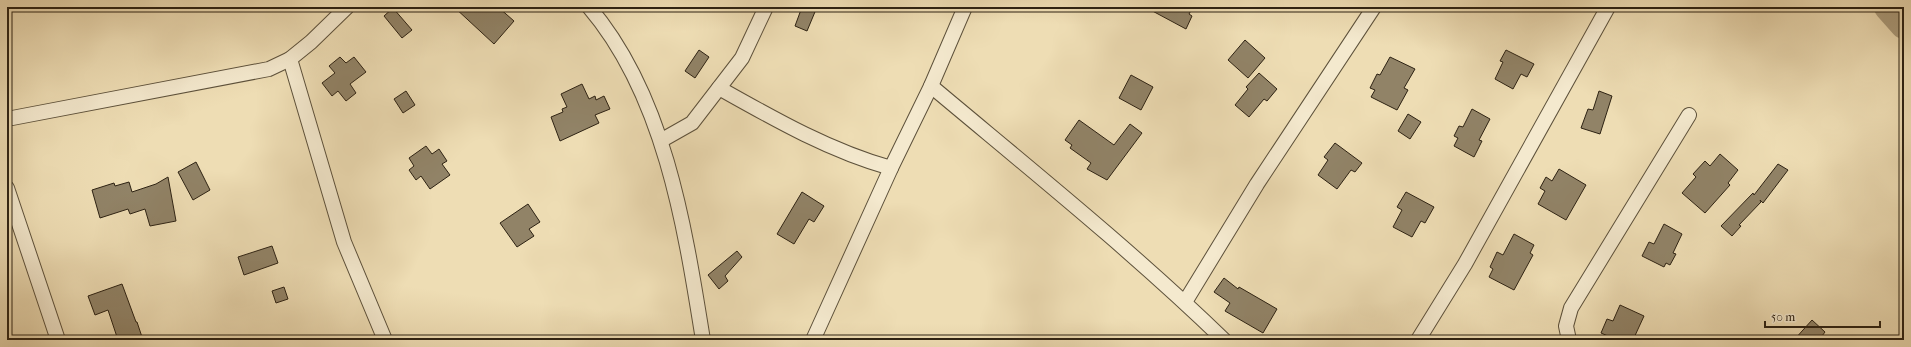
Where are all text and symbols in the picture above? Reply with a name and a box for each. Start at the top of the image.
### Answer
scale bar [1765,303,1880,329]
text: 50 m [1771,310,1795,324]

